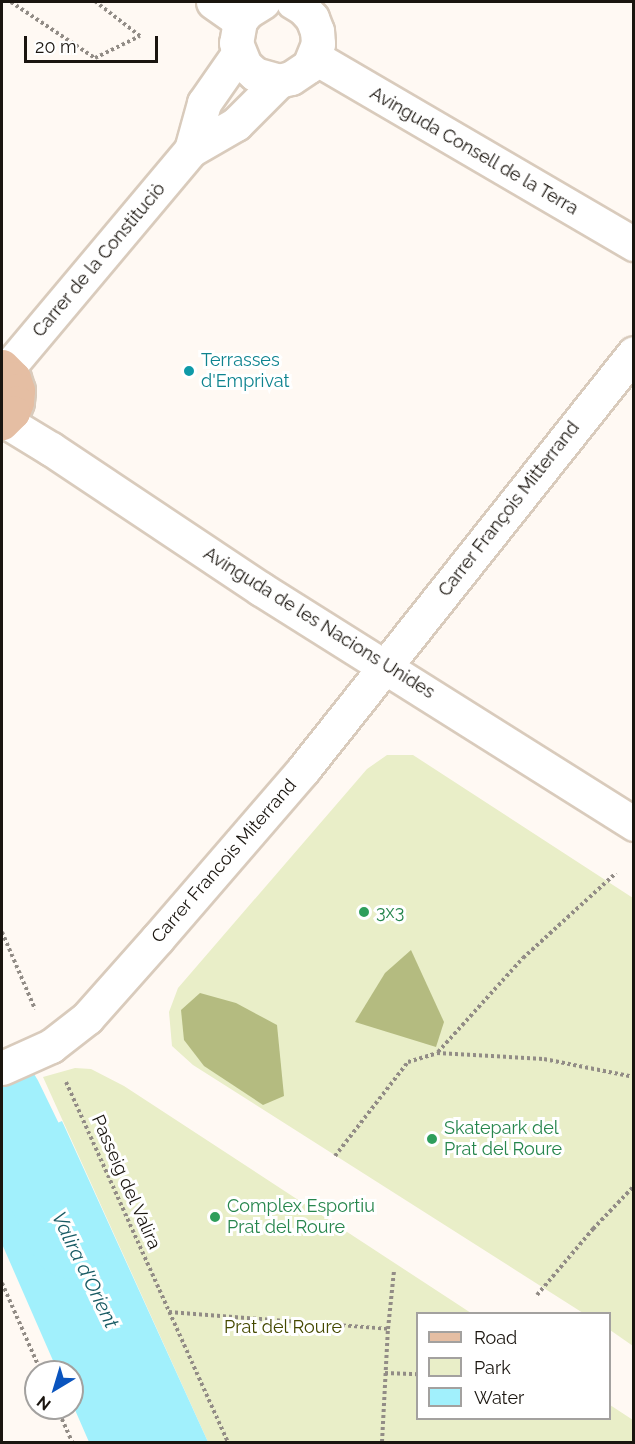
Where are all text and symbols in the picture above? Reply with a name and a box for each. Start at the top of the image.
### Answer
scale bar [27,24,160,62]
text: 20 m [35,36,77,57]
street label: Avinguda Consell de la Terra [366,82,582,220]
street label: Carrer de la Constituciò [28,178,170,342]
place label: Terrasses d'Emprivat [201,350,290,392]
marker: Terrasses d'Emprivat [182,364,196,378]
street label: Carrer François Mitterrand [434,417,584,601]
street label: Avinguda de les Nacions Unides [199,543,439,703]
street label: Carrer Francois Miterrand [147,775,301,947]
place label: 3x3 [376,901,404,923]
marker: 3x3 [357,905,371,919]
street label: Passeig del Valira [86,1111,166,1253]
place label: Skatepark del Prat del Roure [444,1118,563,1160]
marker: Skatepark del Prat del Roure [425,1132,439,1146]
place label: Complex Esportiu Prat del Roure [227,1196,375,1238]
water label: Valira d'Orient [47,1208,123,1332]
marker: Complex Esportiu Prat del Roure [208,1210,222,1224]
legend [416,1312,611,1420]
park label: Prat del Roure [224,1316,342,1338]
text: Road [474,1327,517,1348]
text: Park [474,1357,511,1378]
north arrow [24,1360,84,1420]
text: Water [474,1387,524,1408]
text: N [33,1392,55,1414]

